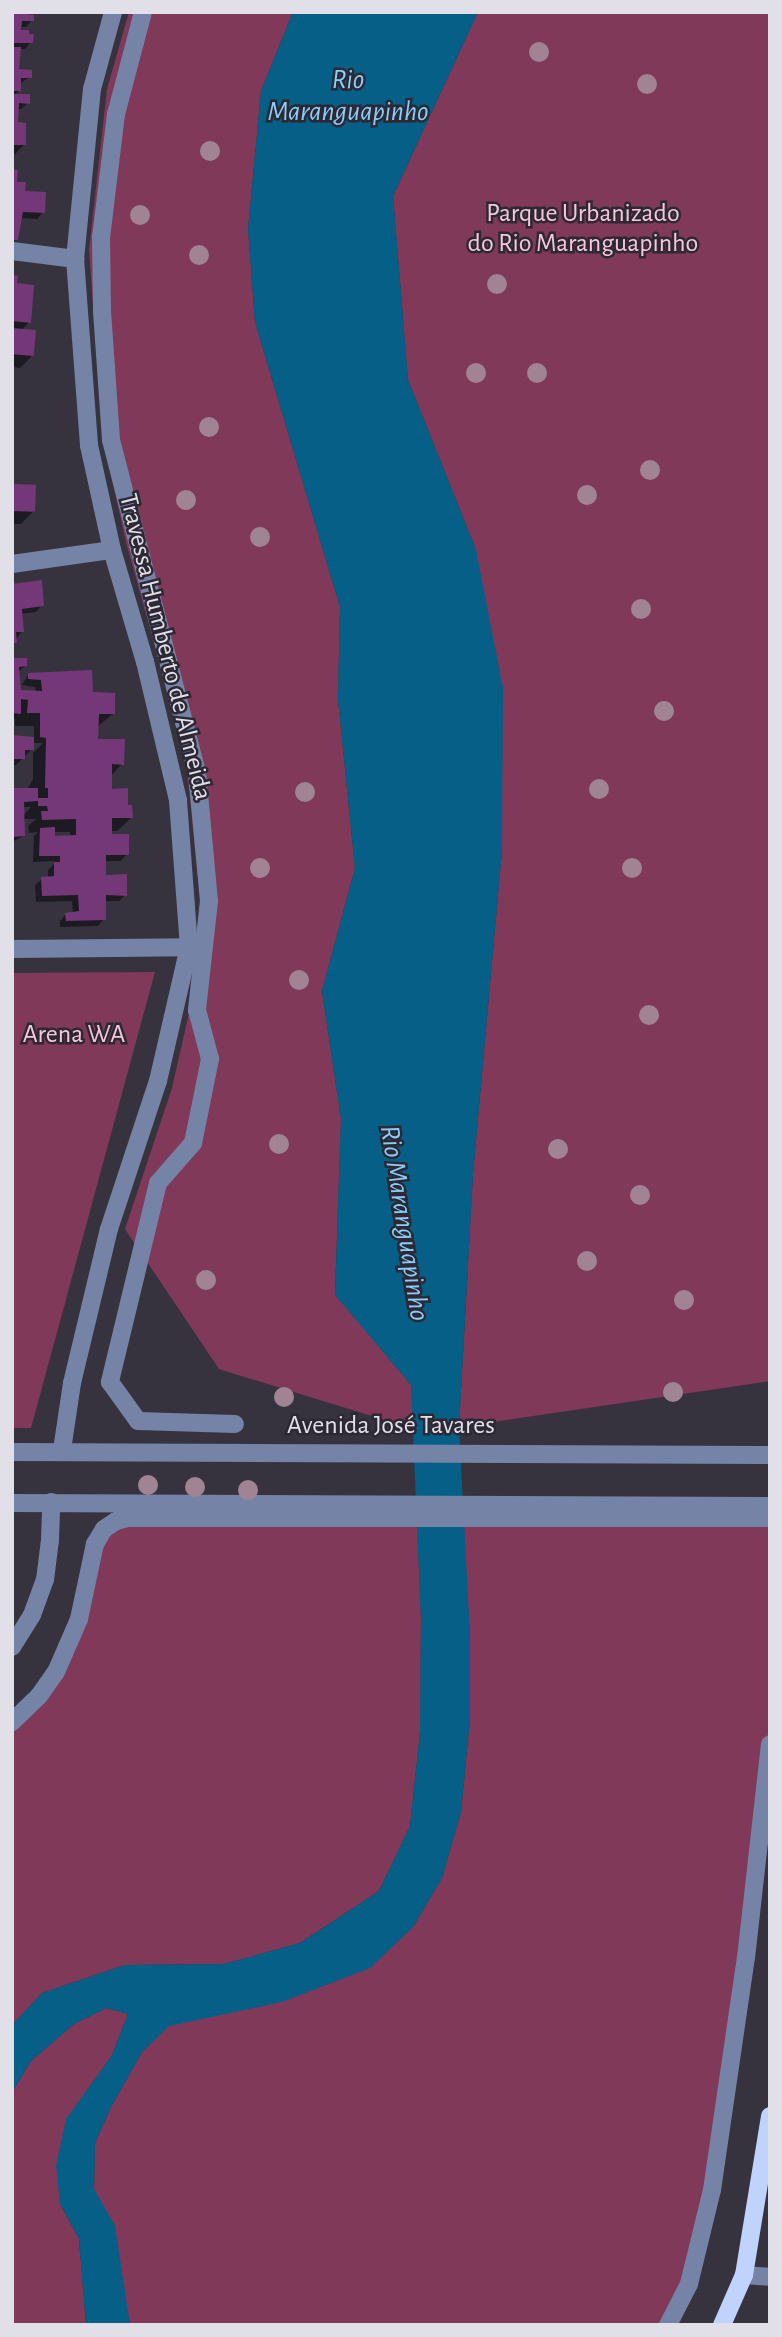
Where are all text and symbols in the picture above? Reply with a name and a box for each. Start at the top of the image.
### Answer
water label: Rio Maranguapinho [267,63,429,129]
park label: Parque Urbanizado do Rio Maranguapinho [468,198,698,260]
street label: Travessa Humberto de Almeida [112,490,218,804]
park label: Arena WA [23,1019,125,1051]
water label: Rio Maranguapinho [372,1123,436,1323]
street label: Avenida José Tavares [287,1410,495,1442]

